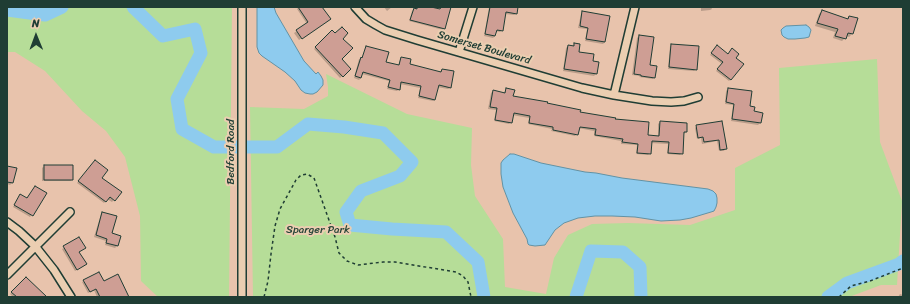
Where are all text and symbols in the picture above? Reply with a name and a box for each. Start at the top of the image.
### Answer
text: N [32,14,40,33]
north arrow [16,16,56,56]
street label: Somerset Boulevard [436,28,532,68]
street label: Bedford Road [224,119,238,185]
park label: Sparger Park [286,223,350,237]

